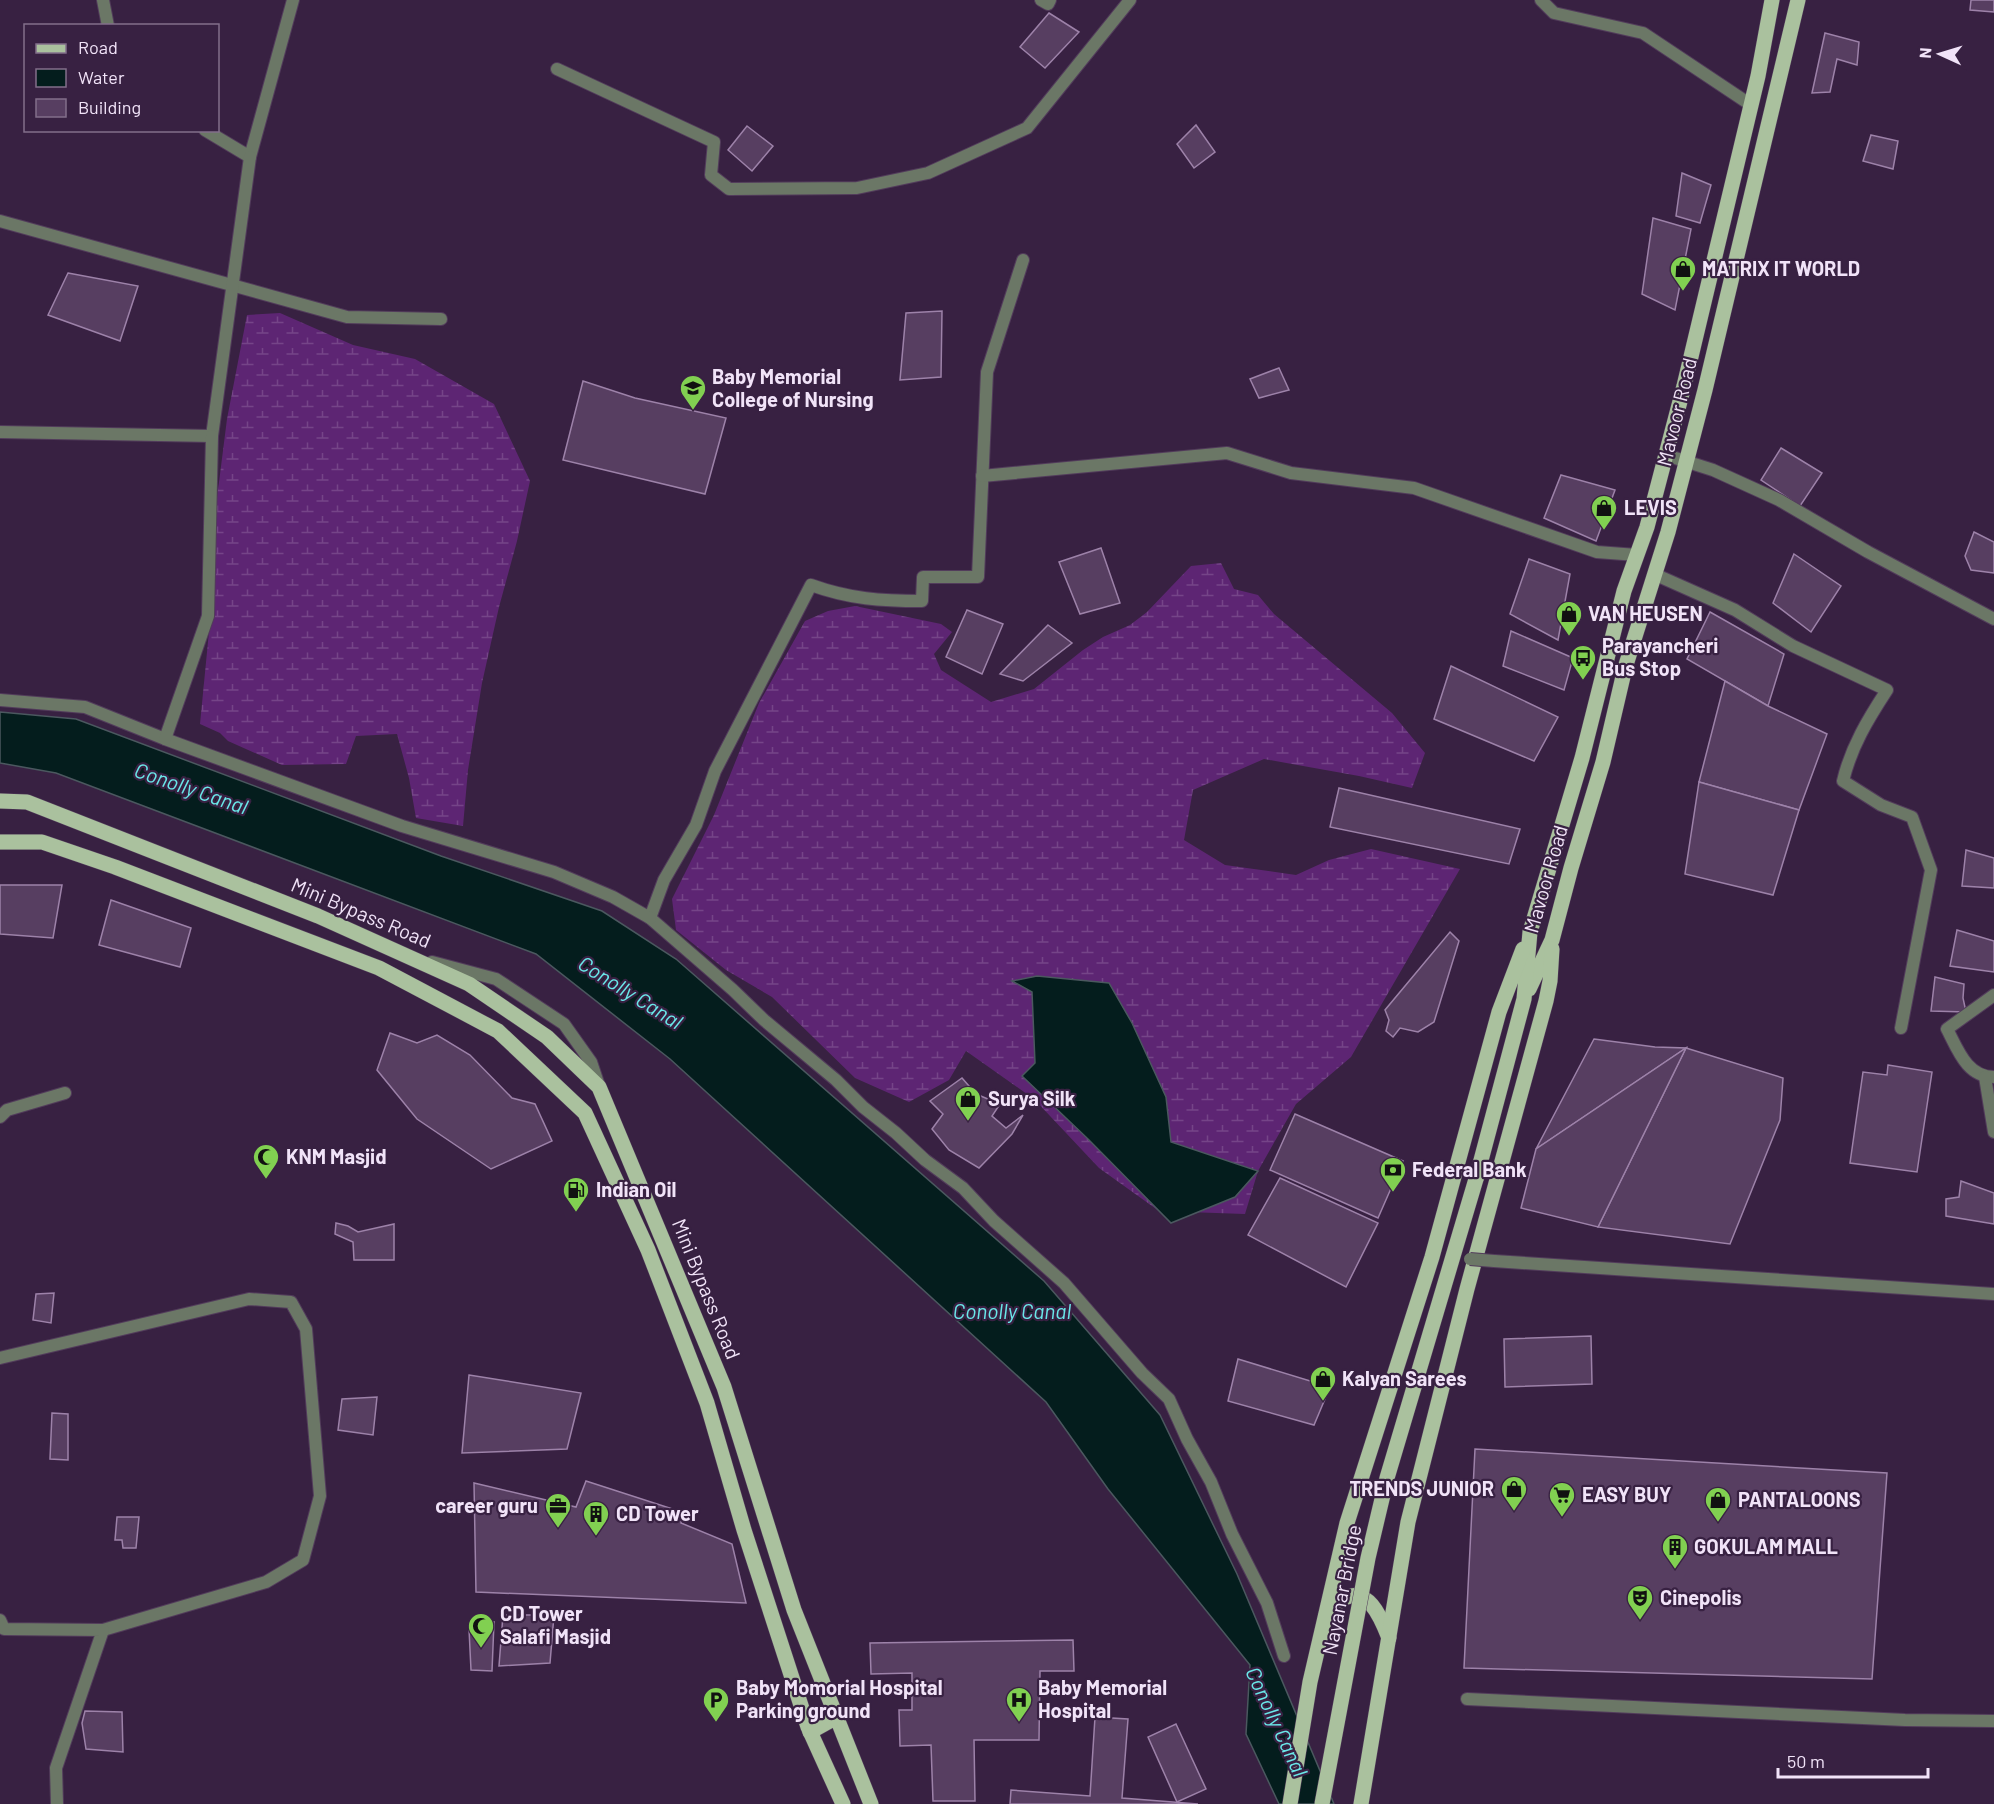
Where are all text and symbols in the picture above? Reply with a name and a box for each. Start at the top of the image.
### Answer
legend [24,24,219,132]
north arrow [1910,24,1970,84]
text: Road [78,36,118,58]
text: N [1915,47,1934,59]
text: Water [78,66,125,88]
text: Building [78,96,141,118]
shop icon: MATRIX IT WORLD [1668,254,1698,292]
place label: MATRIX IT WORLD [1702,256,1860,280]
street label: Mavoor Road [1651,355,1701,468]
place label: Baby Memorial College of Nursing [712,364,874,411]
school or university icon: Baby Memorial College of Nursing [678,373,708,411]
shop icon: LEVIS [1589,493,1619,531]
place label: LEVIS [1624,495,1677,519]
shop icon: VAN HEUSEN [1554,599,1584,637]
place label: VAN HEUSEN [1588,601,1703,625]
place label: Parayancheri Bus Stop [1602,633,1718,680]
bus stop icon: Parayancheri Bus Stop [1568,643,1598,681]
water label: Conolly Canal [132,757,252,819]
street label: Mavoor Road [1518,822,1572,935]
street label: Mini Bypass Road [288,872,435,952]
water label: Conolly Canal [574,950,688,1034]
shop icon: Surya Silk [953,1084,983,1122]
place label: Surya Silk [988,1086,1076,1110]
mosque icon: KNM Masjid [251,1142,281,1180]
place label: KNM Masjid [286,1144,387,1168]
bank icon: Federal Bank [1378,1155,1408,1193]
place label: Federal Bank [1412,1157,1527,1181]
fuel station icon: Indian Oil [561,1175,591,1213]
place label: Indian Oil [596,1177,676,1201]
street label: Mini Bypass Road [668,1215,746,1362]
water label: Conolly Canal [953,1298,1071,1323]
shop icon: Kalyan Sarees [1308,1364,1338,1402]
place label: Kalyan Sarees [1342,1366,1466,1390]
shop icon: TRENDS JUNIOR [1499,1474,1529,1512]
place label: TRENDS JUNIOR [1349,1476,1494,1500]
supermarket icon: EASY BUY [1547,1480,1577,1518]
place label: EASY BUY [1582,1482,1671,1506]
shop icon: PANTALOONS [1703,1485,1733,1523]
place label: PANTALOONS [1738,1487,1861,1511]
office icon: career guru [543,1491,573,1529]
place label: career guru [435,1493,538,1517]
building icon: CD Tower [581,1499,611,1537]
place label: CD Tower [616,1501,699,1525]
street label: Nayanar Bridge [1317,1523,1365,1657]
building icon: GOKULAM MALL [1660,1532,1690,1570]
place label: GOKULAM MALL [1694,1534,1838,1558]
theatre icon: Cinepolis [1625,1583,1655,1621]
place label: Cinepolis [1660,1585,1742,1609]
place label: CD Tower Salafi Masjid [500,1601,611,1648]
mosque icon: CD Tower Salafi Masjid [466,1611,496,1649]
water label: Conolly Canal [1241,1662,1314,1781]
place label: Baby Momorial Hospital Parking ground [736,1675,943,1722]
place label: Baby Memorial Hospital [1038,1675,1167,1722]
parking icon: Baby Momorial Hospital Parking ground [701,1685,731,1723]
hospital icon: Baby Memorial Hospital [1004,1685,1034,1723]
scale bar [1778,1741,1928,1779]
text: 50 m [1787,1750,1825,1772]

